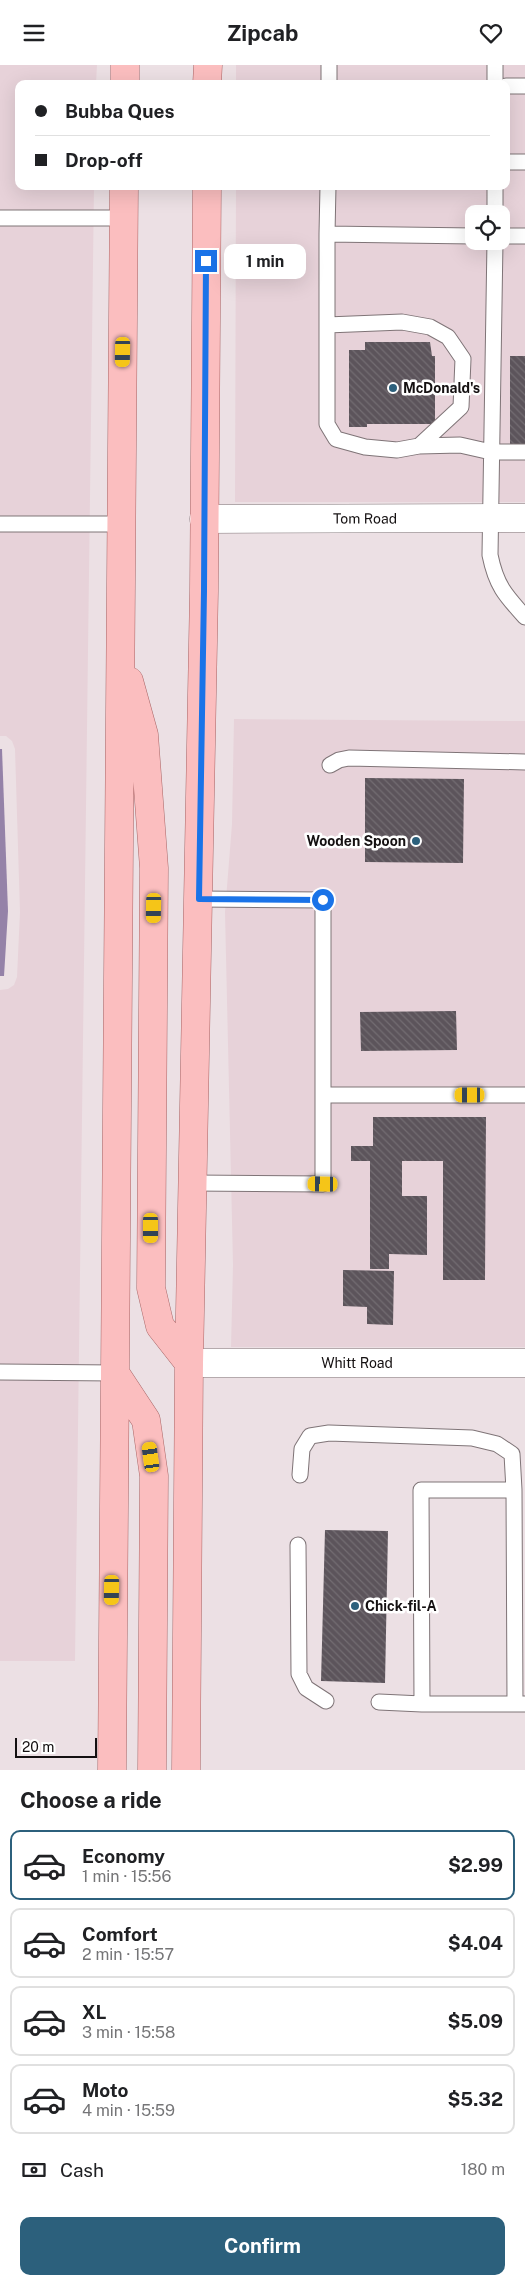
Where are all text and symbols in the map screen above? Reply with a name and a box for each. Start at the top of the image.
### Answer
icon: menu [20,19,48,47]
icon: heart [477,19,505,47]
text: Zipcab [227,20,298,46]
text: Bubba Ques [65,100,174,122]
text: Drop-off [65,149,142,171]
map controls [465,205,510,250]
button: locate [465,205,510,250]
callout: 1 min [224,243,306,279]
route end [195,250,217,272]
text: 1 min [246,252,284,271]
car [115,337,130,367]
place label: McDonald's [403,380,480,396]
marker: McDonald's [387,382,399,394]
street label: Tom Road [333,510,397,527]
place label: Wooden Spoon [306,833,406,849]
marker: Wooden Spoon [410,835,422,847]
route start [312,889,334,911]
car [146,893,161,923]
car [455,1088,485,1103]
car [307,1176,338,1192]
car [143,1213,158,1243]
street label: Whitt Road [321,1355,393,1371]
car [141,1441,160,1473]
car [104,1575,119,1605]
place label: Chick-fil-A [365,1598,437,1614]
marker: Chick-fil-A [349,1600,361,1612]
scale bar [15,1735,98,1758]
text: 20 m [22,1739,54,1755]
text: Choose a ride [20,1787,162,1813]
icon: car [22,1843,67,1888]
text: Economy [82,1845,165,1867]
text: $2.99 [448,1854,503,1876]
text: 1 min · 15:56 [82,1867,171,1886]
icon: car [22,1921,67,1966]
text: Comfort [82,1923,158,1945]
text: $4.04 [448,1932,503,1954]
text: 2 min · 15:57 [82,1945,174,1964]
icon: car [22,1999,67,2044]
text: XL [82,2001,107,2023]
text: $5.09 [447,2010,503,2032]
text: 3 min · 15:58 [82,2023,175,2042]
icon: car [22,2077,67,2122]
text: Moto [82,2079,128,2101]
text: $5.32 [447,2088,503,2110]
text: 4 min · 15:59 [82,2101,175,2120]
icon: cash [20,2156,48,2184]
text: Cash [60,2159,104,2181]
text: 180 m [461,2160,505,2179]
button: Confirm [20,2217,505,2275]

